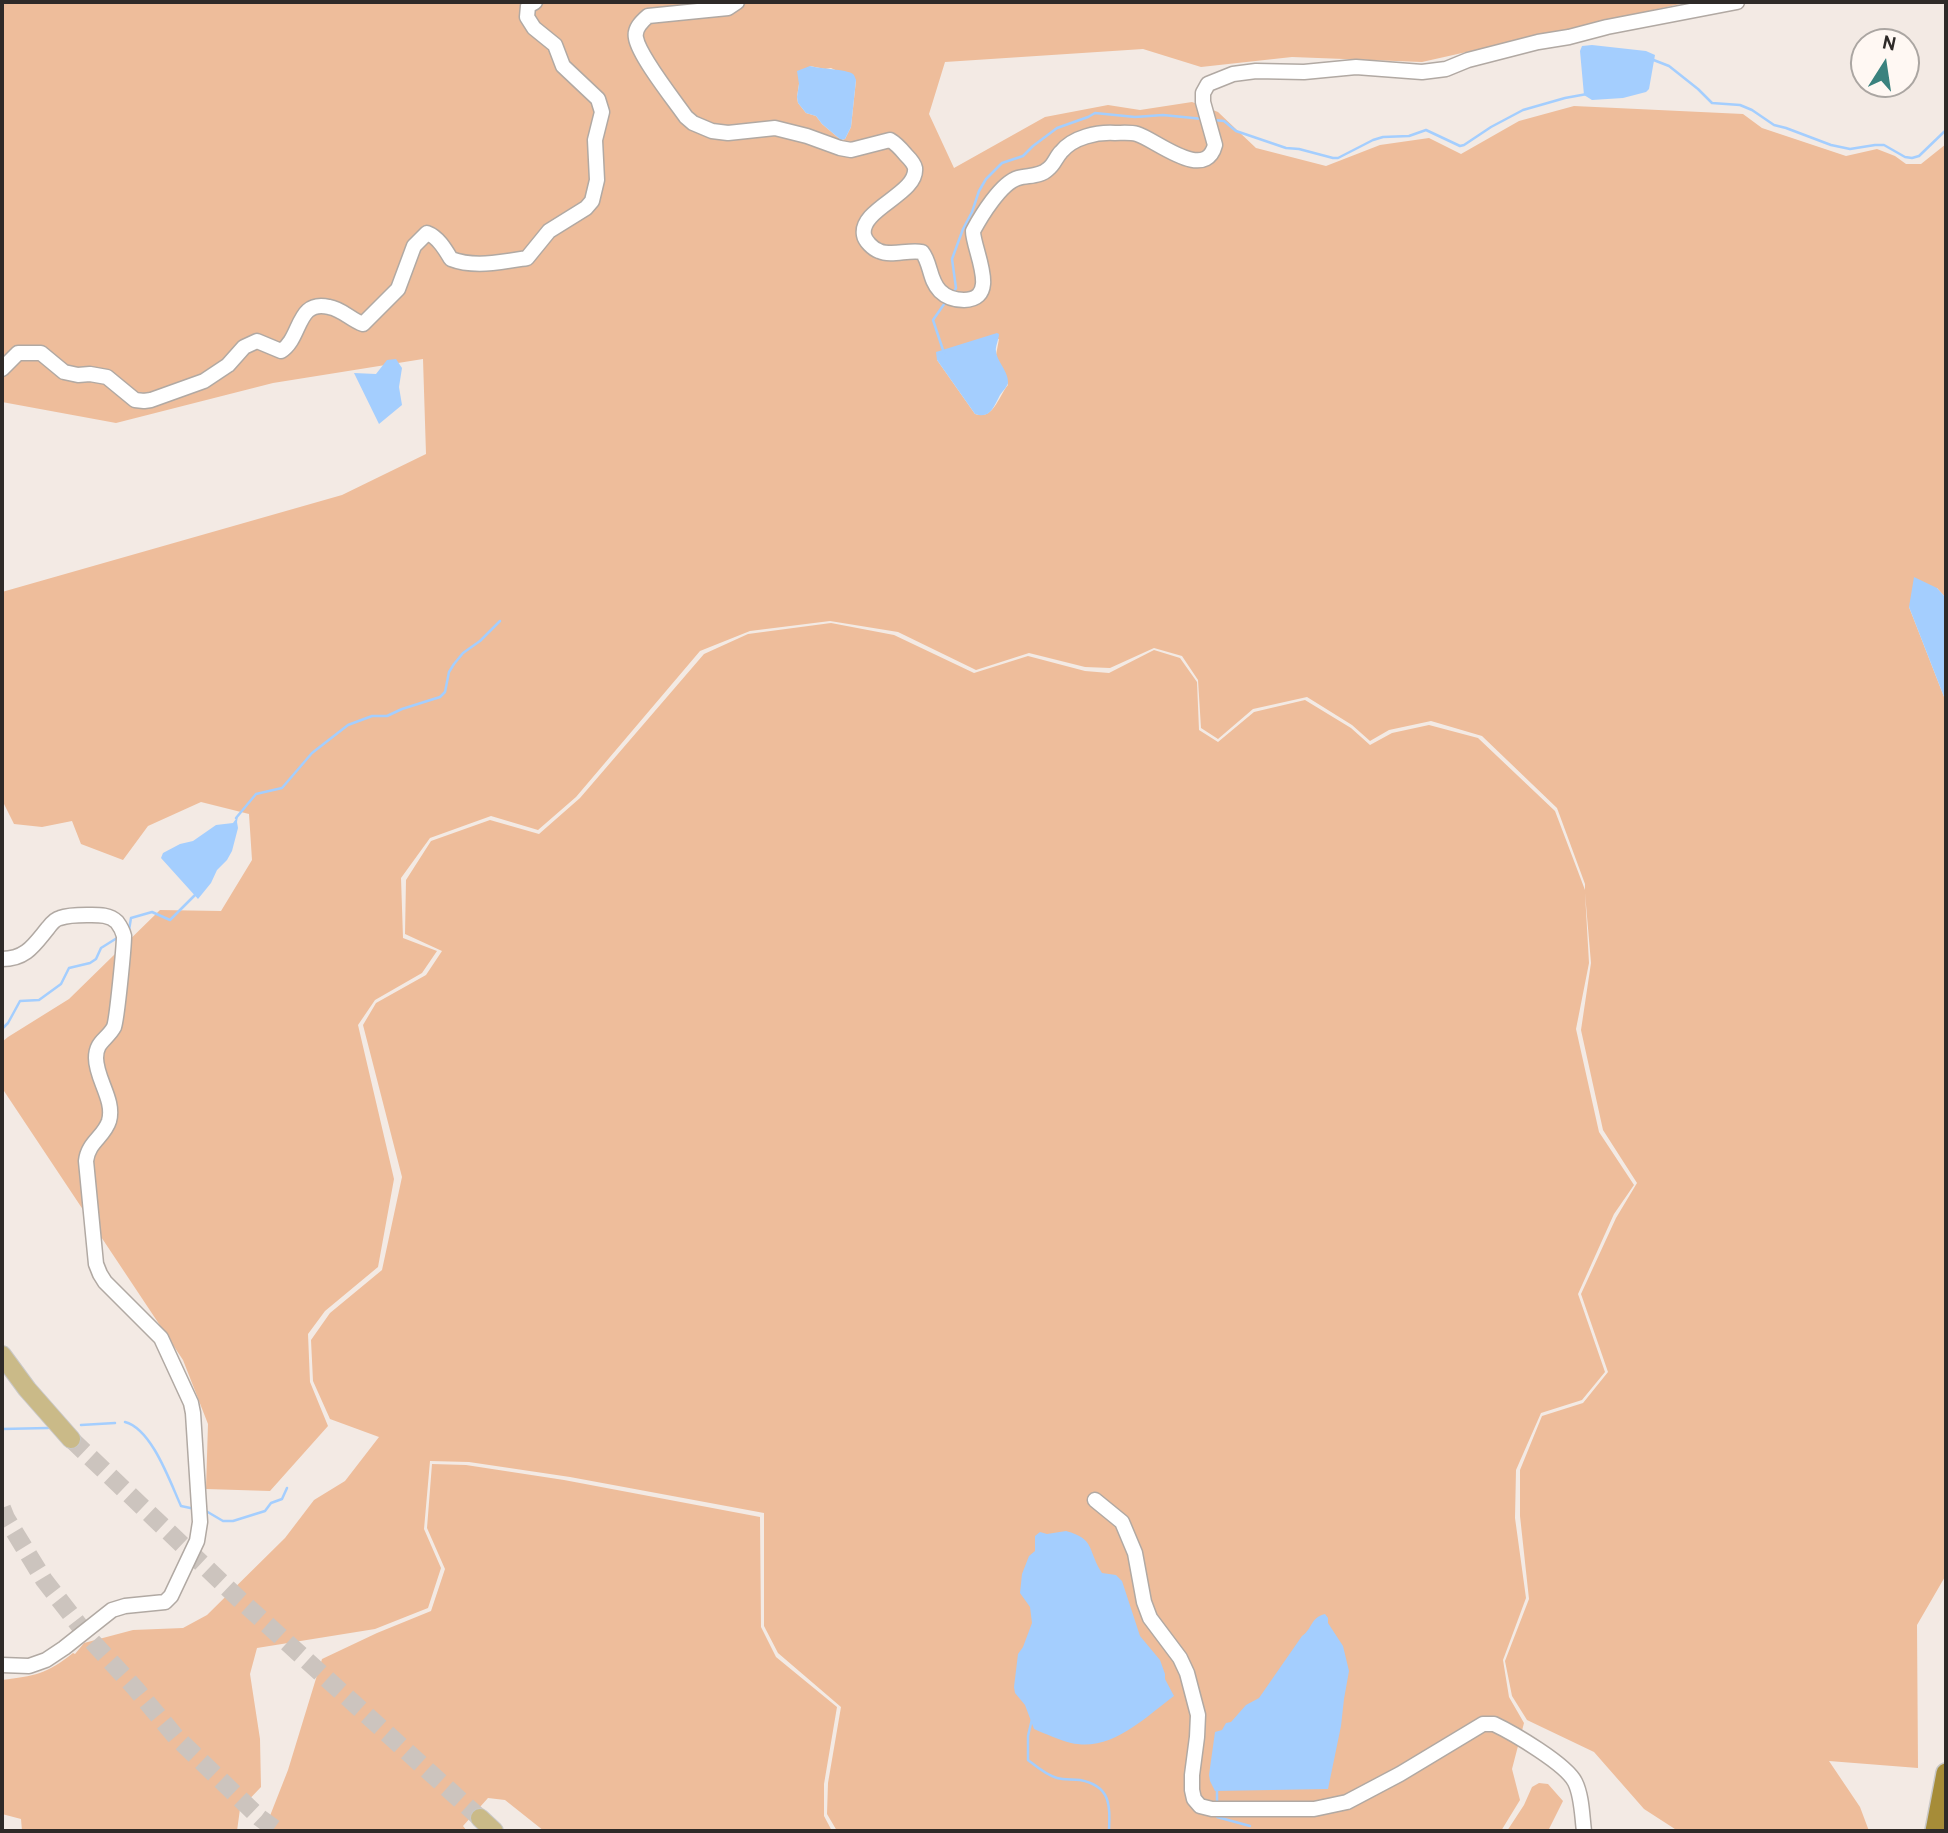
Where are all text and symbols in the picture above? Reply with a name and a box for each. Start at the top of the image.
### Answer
north arrow [1850,28,1920,98]
text: N [1880,31,1898,58]

